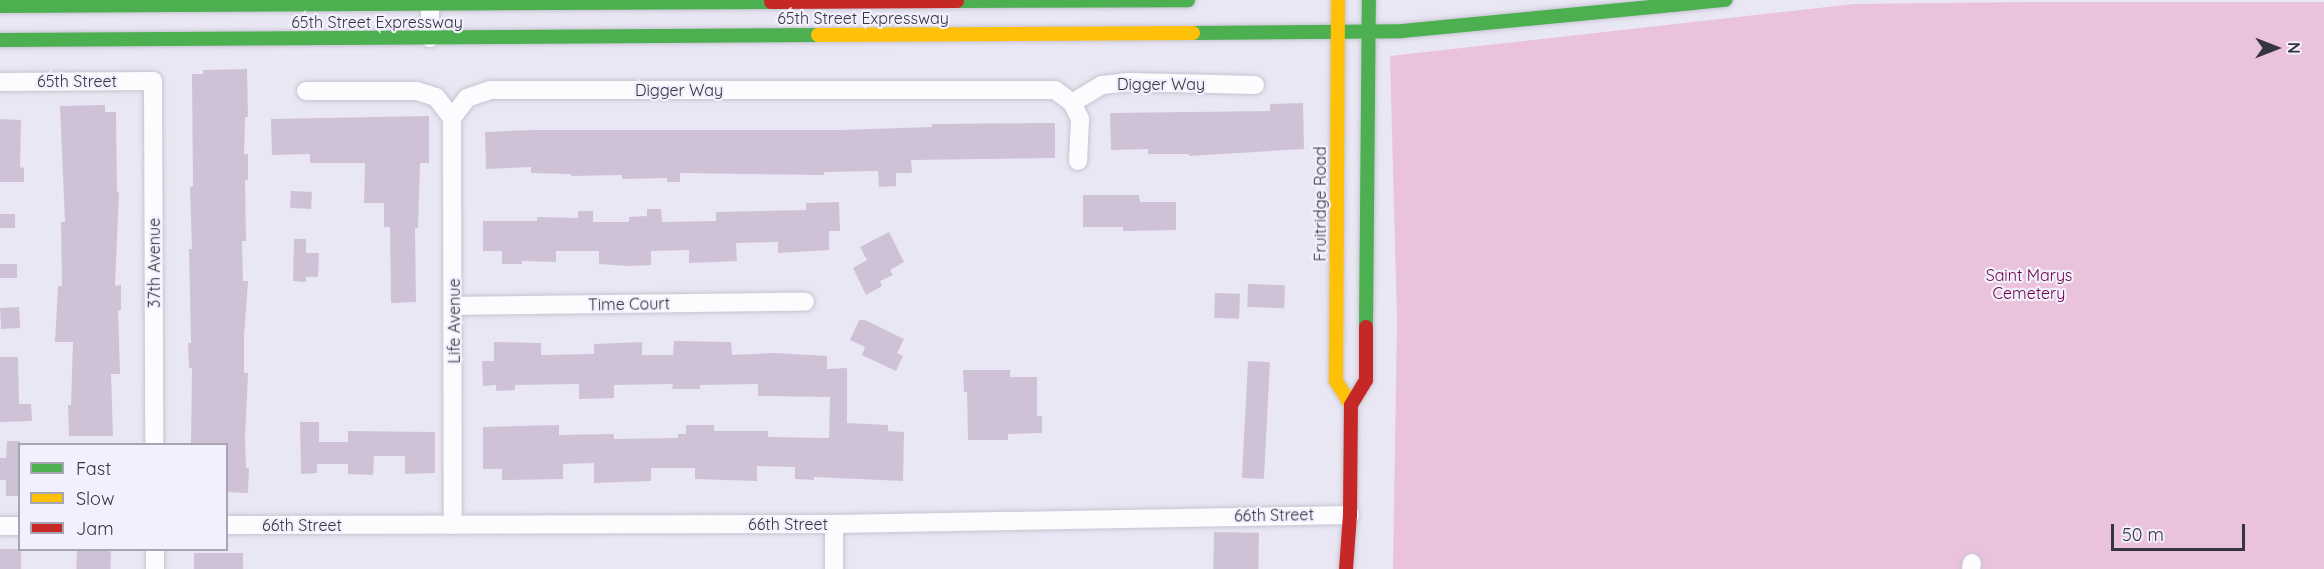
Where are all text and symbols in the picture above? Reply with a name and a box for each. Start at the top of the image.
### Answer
street label: 65th Street Expressway [777,8,949,28]
street label: 65th Street Expressway [291,12,463,32]
north arrow [2246,18,2306,78]
text: N [2284,42,2304,54]
street label: 65th Street [37,71,117,91]
street label: Digger Way [1117,74,1205,94]
street label: Digger Way [635,80,723,100]
street label: Fruitridge Road [1310,146,1330,262]
street label: 37th Avenue [144,218,164,308]
park label: Saint Marys Cemetery [1986,265,2072,303]
street label: Life Avenue [444,278,464,364]
street label: Time Court [588,294,670,314]
legend [18,443,228,551]
text: Fast [76,457,111,480]
text: Slow [76,487,114,510]
street label: 66th Street [1234,505,1314,525]
scale bar [2114,512,2248,550]
street label: 66th Street [748,514,828,534]
street label: 66th Street [262,515,342,535]
text: Jam [76,517,114,540]
text: 50 m [2122,523,2164,546]

